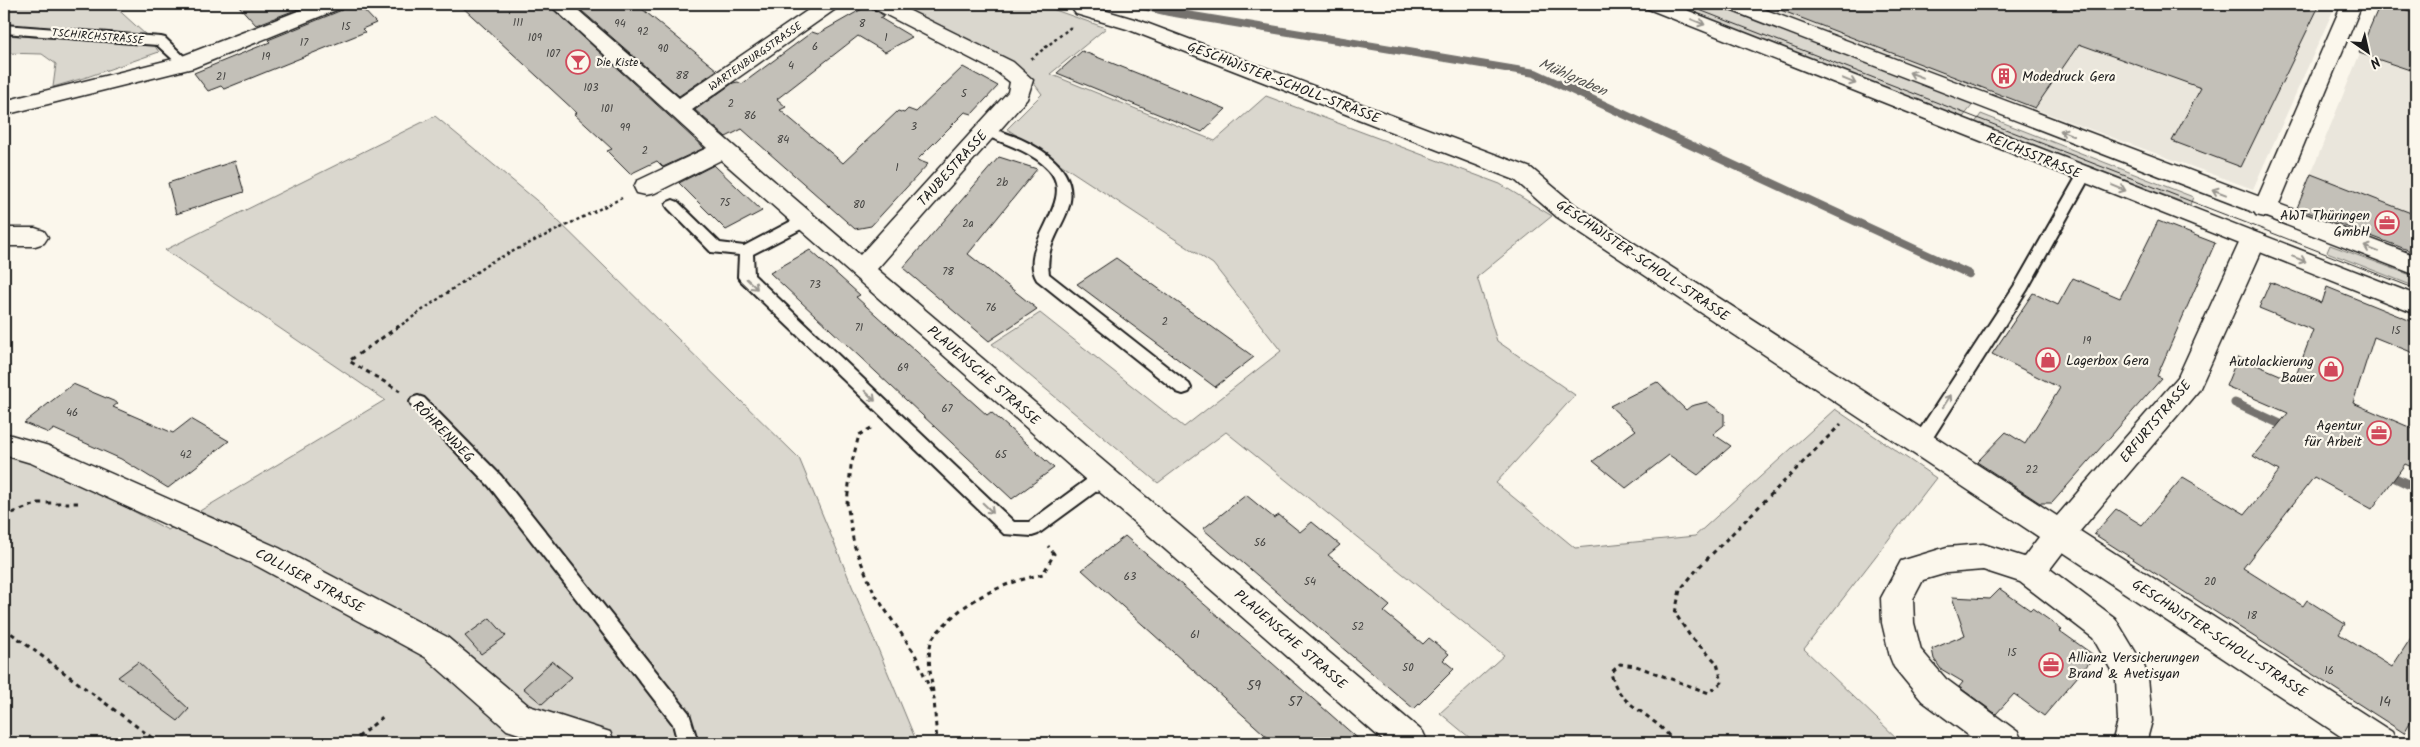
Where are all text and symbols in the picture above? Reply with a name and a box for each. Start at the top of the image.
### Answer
house number: 111 [513,14,523,32]
house number: 94 [614,15,626,33]
house number: 8 [859,15,866,33]
street label: WARTENBURGSTRASSE [705,17,807,96]
one-way arrow [1690,17,1705,27]
house number: 15 [341,18,352,36]
house number: 92 [637,23,649,41]
street label: TSCHIRCHSTRASSE [51,24,145,50]
north arrow [2342,28,2392,78]
house number: 109 [528,29,543,47]
house number: 1 [884,29,888,47]
house number: 17 [300,34,309,52]
street label: GESCHWISTER-SCHOLL-STRASSE [1184,36,1384,130]
house number: 6 [812,38,818,56]
house number: 90 [658,40,669,58]
house number: 107 [546,45,561,63]
house number: 19 [262,48,271,66]
bar icon: Die Kiste [565,49,591,75]
text: N [2365,50,2385,74]
water label: Mühlgraben [1535,52,1611,104]
place label: Die Kiste [596,54,638,72]
house number: 4 [788,57,794,75]
building icon: Modedruck Gera [1991,63,2017,89]
place label: Modedruck Gera [2022,66,2116,88]
house number: 88 [675,67,689,85]
house number: 21 [216,68,226,86]
one-way arrow [1909,69,1924,79]
one-way arrow [1841,77,1856,87]
house number: 103 [583,79,599,97]
house number: 5 [961,85,968,103]
house number: 2 [728,95,734,113]
house number: 101 [601,100,613,118]
house number: 86 [744,107,756,125]
house number: 3 [911,118,917,136]
house number: 99 [620,119,631,137]
street label: TAUBESTRASSE [912,125,994,212]
street label: REICHSSTRASSE [1983,127,2085,185]
one-way arrow [2060,128,2076,137]
house number: 84 [777,131,789,149]
house number: 2 [642,142,648,160]
house number: 1 [895,159,899,177]
house number: 2b [996,174,1008,192]
one-way arrow [2111,185,2126,194]
one-way arrow [2212,187,2227,196]
house number: 75 [720,194,732,212]
street label: GESCHWISTER-SCHOLL-STRASSE [1551,194,1734,328]
house number: 80 [853,196,866,214]
place label: AWT Thüringen GmbH [2280,205,2370,243]
office icon: AWT Thüringen GmbH [2374,210,2400,236]
house number: 2a [962,215,974,233]
one-way arrow [2363,244,2379,253]
one-way arrow [2291,255,2306,264]
house number: 78 [942,263,954,281]
house number: 73 [809,276,821,294]
one-way arrow [746,278,759,290]
house number: 76 [985,299,997,317]
house number: 2 [1162,313,1168,331]
house number: 71 [855,319,863,337]
street label: PLAUENSCHE STRASSE [922,320,1045,432]
house number: 15 [2391,322,2402,340]
house number: 19 [2083,332,2092,350]
shop icon: Lagerbox Gera [2035,347,2061,373]
place label: Lagerbox Gera [2066,350,2149,372]
place label: Autolackierung Bauer [2229,351,2315,389]
shop icon: Autolackierung Bauer [2318,356,2344,382]
house number: 69 [897,359,909,377]
street label: ERFURTSTRASSE [2114,375,2198,468]
one-way arrow [864,390,876,402]
one-way arrow [1942,395,1952,409]
street label: RÖHRENWEG [407,396,479,468]
house number: 67 [941,400,954,418]
house number: 46 [66,404,78,422]
place label: Agentur für Arbeit [2304,415,2363,453]
office icon: Agentur für Arbeit [2366,420,2392,446]
house number: 42 [180,446,192,464]
house number: 65 [995,446,1008,464]
house number: 22 [2026,461,2038,479]
one-way arrow [981,502,994,514]
house number: 56 [1254,534,1266,552]
street label: COLLISER STRASSE [251,543,369,619]
house number: 63 [1124,568,1136,586]
house number: 54 [1304,573,1316,591]
house number: 20 [2204,573,2216,591]
street label: GESCHWISTER-SCHOLL-STRASSE [2127,574,2312,704]
street label: PLAUENSCHE STRASSE [1229,584,1352,696]
house number: 18 [2247,607,2257,625]
house number: 52 [1352,618,1364,636]
house number: 61 [1190,626,1200,644]
house number: 15 [2007,644,2018,662]
place label: Allianz Versicherungen Brand & Avetisyan [2068,647,2199,685]
office icon: Allianz Versicherungen Brand & Avetisyan [2038,652,2064,678]
house number: 50 [1402,659,1414,677]
house number: 16 [2324,662,2334,680]
house number: 59 [1247,675,1261,697]
house number: 57 [1288,691,1303,713]
house number: 14 [2379,691,2391,713]

